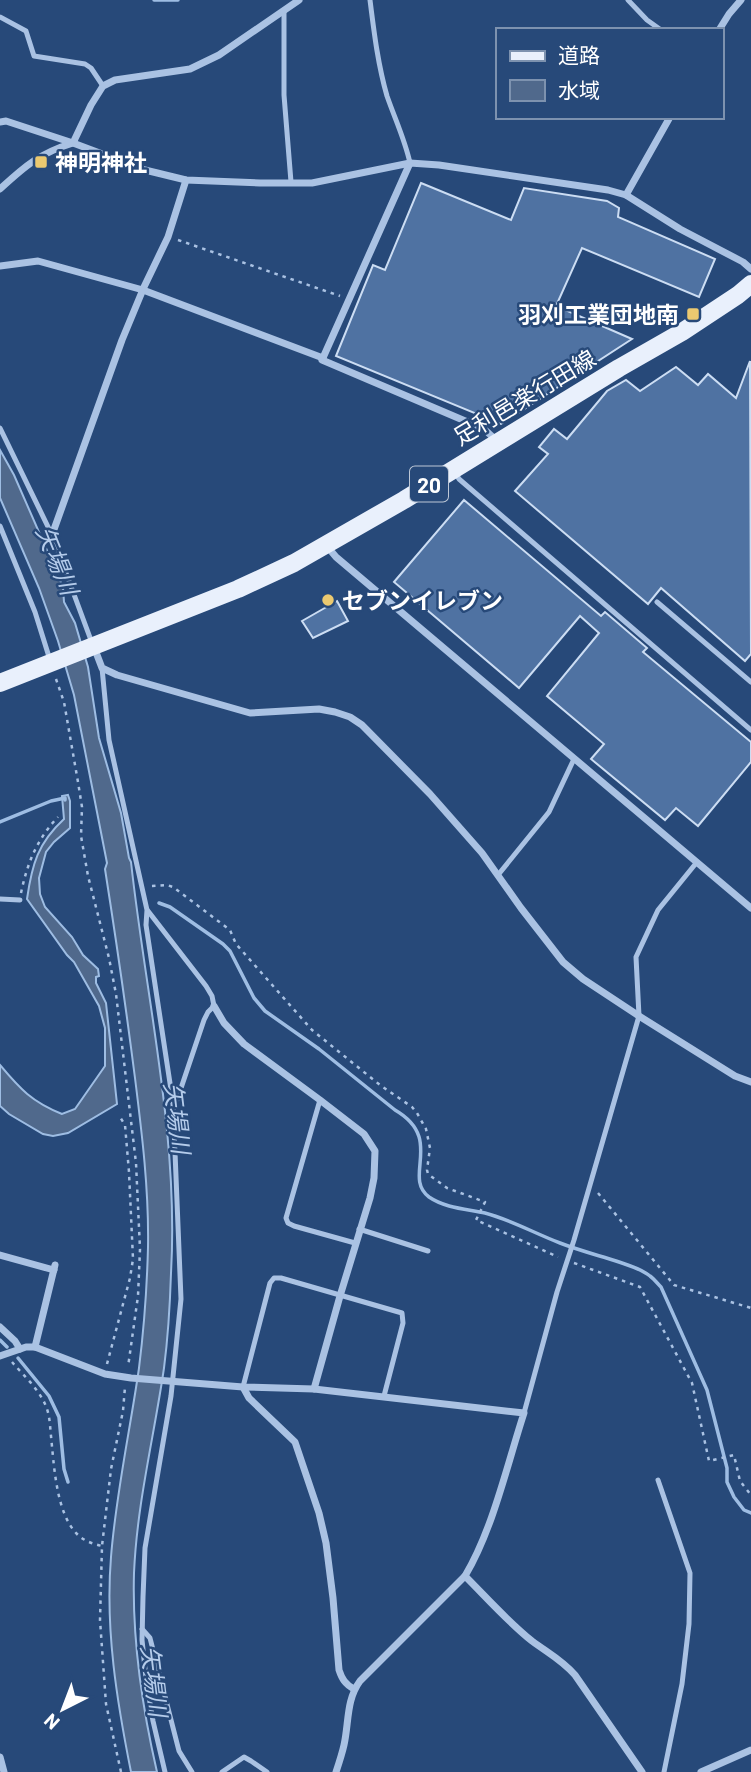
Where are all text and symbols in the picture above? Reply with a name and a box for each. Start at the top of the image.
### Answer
legend [496,28,723,119]
text: 道路 [558,42,600,67]
text: 水域 [558,77,600,102]
place label: 神明神社 [55,148,147,176]
marker: 神明神社 [33,154,49,170]
place label: 羽刈工業団地南 [518,300,679,328]
marker: 羽刈工業団地南 [685,306,701,322]
street label: 足利邑楽行田線 [448,344,600,450]
road number: 20 [410,466,448,502]
water label: 矢場川 [31,521,86,602]
place label: セブンイレブン [342,586,503,614]
marker: セブンイレブン [320,592,336,608]
water label: 矢場川 [159,1081,197,1158]
water label: 矢場川 [136,1644,174,1721]
north arrow [28,1674,98,1744]
text: N [39,1709,64,1735]

